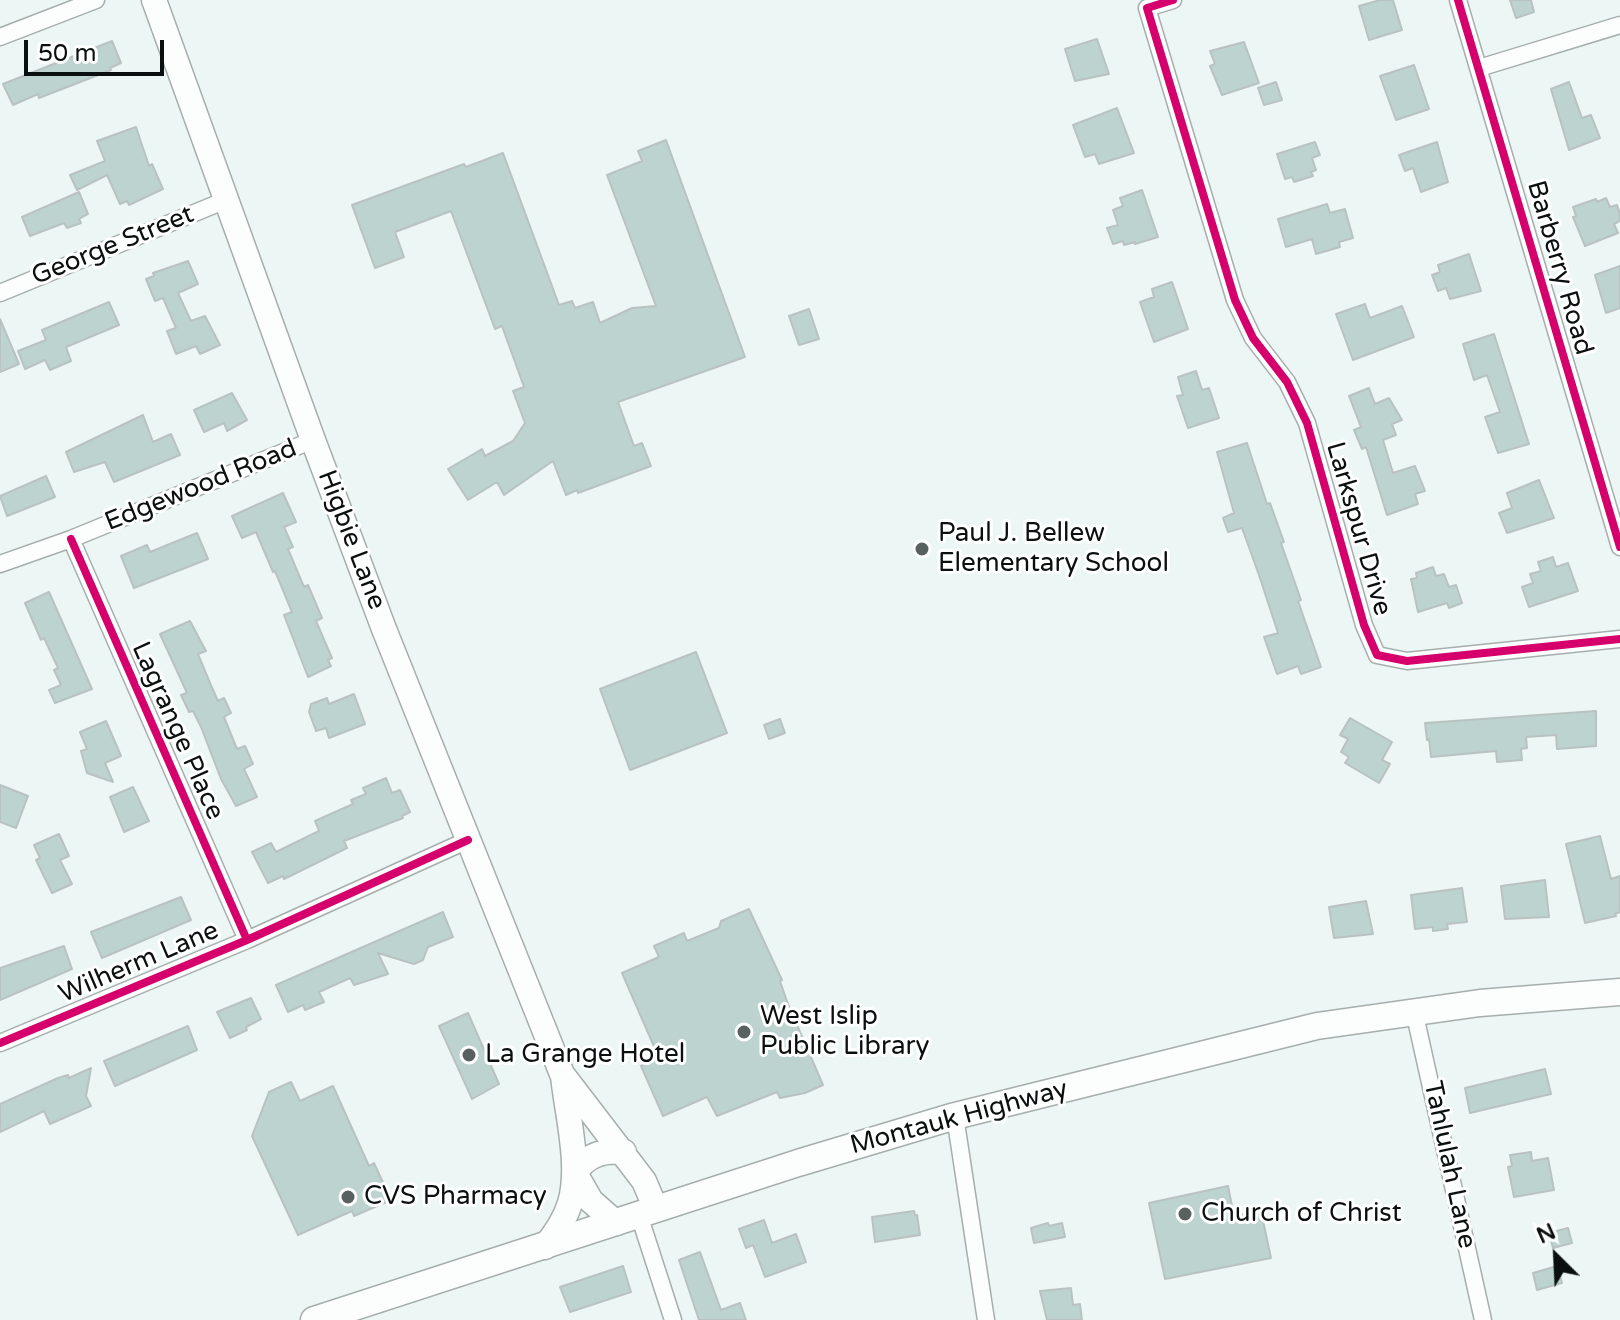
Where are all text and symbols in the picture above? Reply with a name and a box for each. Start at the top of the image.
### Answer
scale bar [28,24,168,74]
text: 50 m [38,39,96,68]
street label: Barberry Road [1519,177,1599,359]
street label: George Street [27,199,199,293]
street label: Edgewood Road [101,433,301,539]
street label: Larkspur Drive [1318,439,1398,619]
street label: Higbie Lane [310,466,392,614]
place label: Paul J. Bellew Elementary School [938,518,1169,580]
marker: Paul J. Bellew Elementary School [913,540,931,558]
street label: Lagrange Place [124,637,230,825]
street label: Wilherm Lane [55,915,223,1011]
place label: West Islip Public Library [760,1001,929,1062]
marker: West Islip Public Library [735,1023,753,1041]
place label: La Grange Hotel [485,1039,685,1071]
marker: La Grange Hotel [460,1046,478,1064]
street label: Montauk Highway [847,1074,1071,1162]
street label: Tahlulah Lane [1416,1078,1482,1252]
place label: CVS Pharmacy [364,1181,547,1213]
marker: CVS Pharmacy [339,1188,357,1206]
place label: Church of Christ [1201,1198,1402,1230]
marker: Church of Christ [1176,1205,1194,1223]
north arrow [1516,1216,1596,1296]
text: N [1533,1219,1560,1250]

